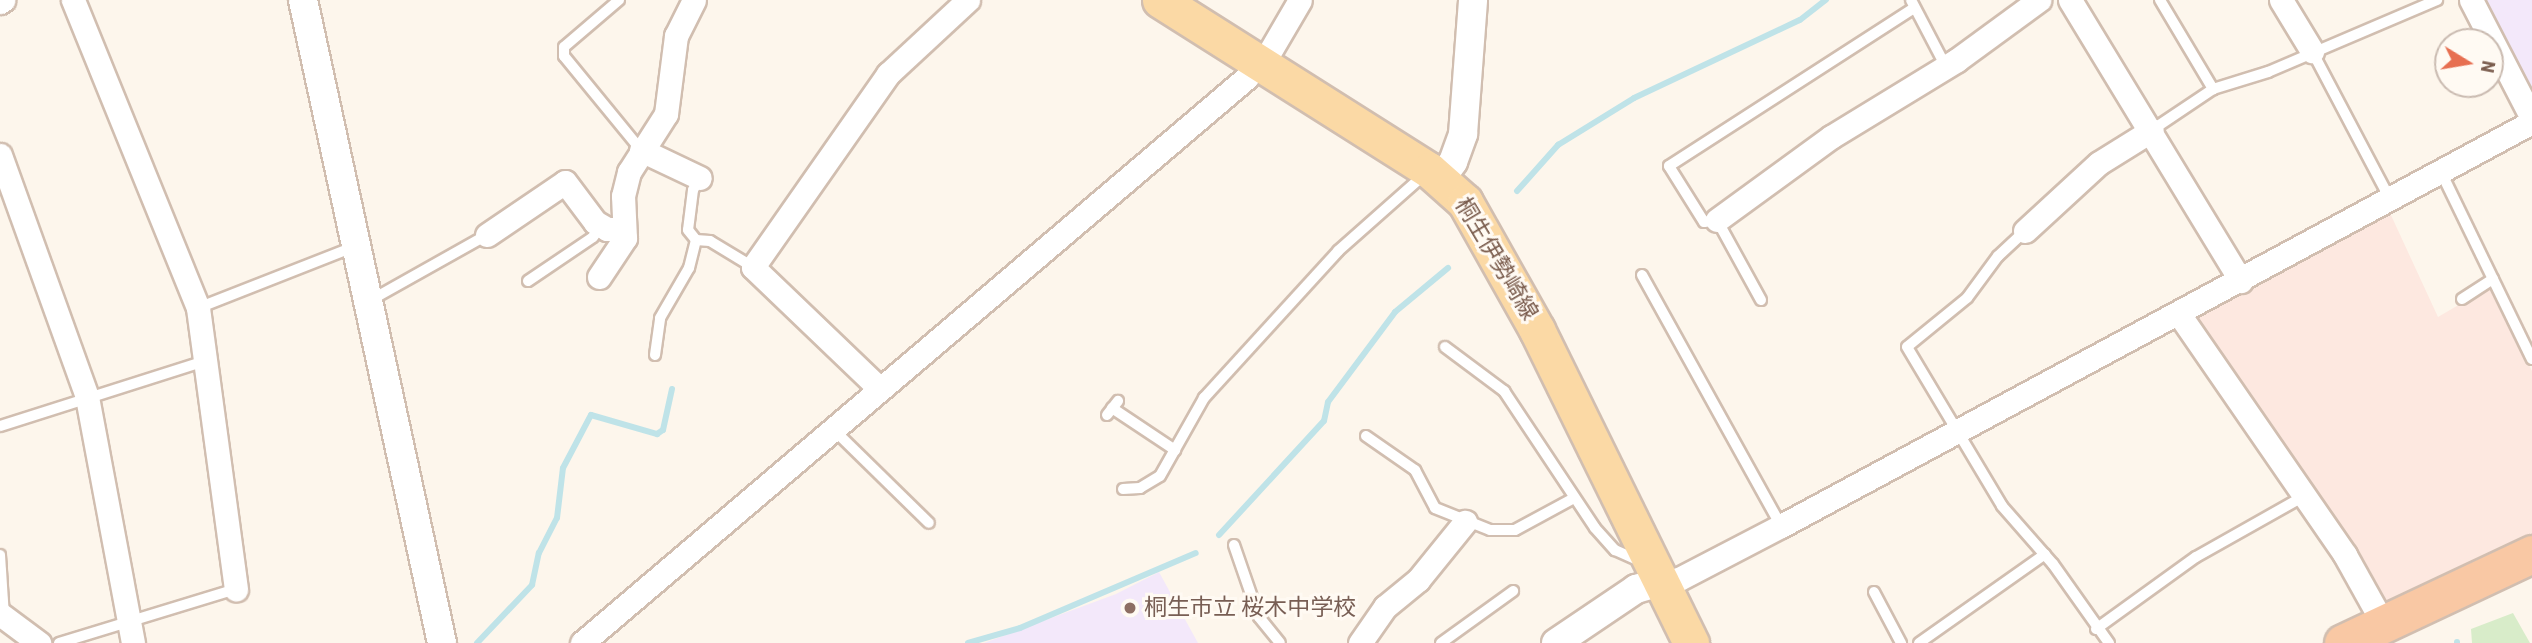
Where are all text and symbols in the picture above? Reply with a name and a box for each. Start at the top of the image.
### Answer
north arrow [2434,28,2504,98]
text: N [2476,59,2501,75]
street label: 桐生伊勢崎線 [1449,193,1543,325]
place label: 桐生市立 桜木中学校 [1144,594,1356,622]
marker: 桐生市立 桜木中学校 [1122,600,1138,616]

